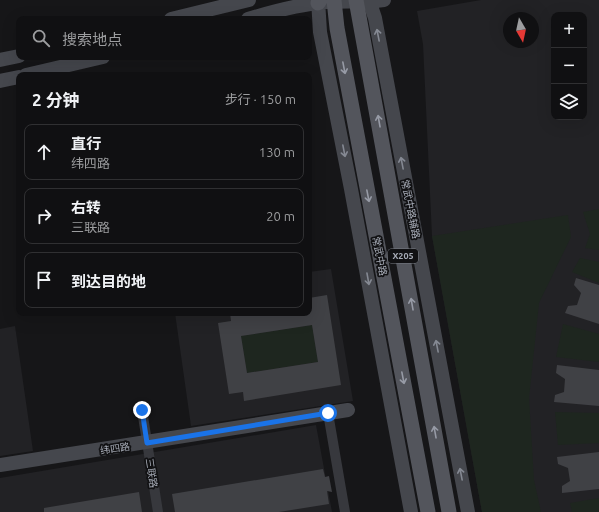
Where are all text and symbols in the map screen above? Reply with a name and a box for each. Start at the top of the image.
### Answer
north arrow [503,12,539,48]
map controls [551,12,587,120]
button: + [551,12,587,48]
search box [16,16,312,60]
icon: search [30,27,52,49]
one-way arrow [374,29,382,42]
text: 搜索地点 [62,31,122,48]
button: − [551,48,587,84]
one-way arrow [341,61,349,74]
button: layers [551,84,587,120]
text: 2 分钟 [32,90,80,109]
text: 步行 · 150 m [225,92,296,106]
one-way arrow [375,115,383,128]
text: 直行 [71,135,101,152]
icon: ahead [33,141,55,163]
one-way arrow [340,144,348,157]
text: 130 m [259,145,295,159]
text: 纬四路 [71,156,110,170]
one-way arrow [398,157,406,170]
street label: 常武中路辅路 [399,179,422,240]
one-way arrow [365,189,373,202]
text: 右转 [71,199,101,216]
icon: right [33,205,55,227]
text: 20 m [266,209,295,223]
text: 三联路 [71,220,110,234]
street label: 常武中路 [370,235,389,277]
road number: X205 [388,249,418,263]
icon: arrive [33,269,55,291]
one-way arrow [364,272,372,285]
text: 到达目的地 [71,273,146,290]
one-way arrow [408,298,416,311]
one-way arrow [433,340,441,353]
one-way arrow [399,372,407,385]
route end [133,401,151,419]
route start [319,404,337,422]
one-way arrow [430,426,438,439]
street label: 纬四路 [99,441,131,456]
street label: 三联路 [144,457,159,489]
one-way arrow [457,468,465,481]

